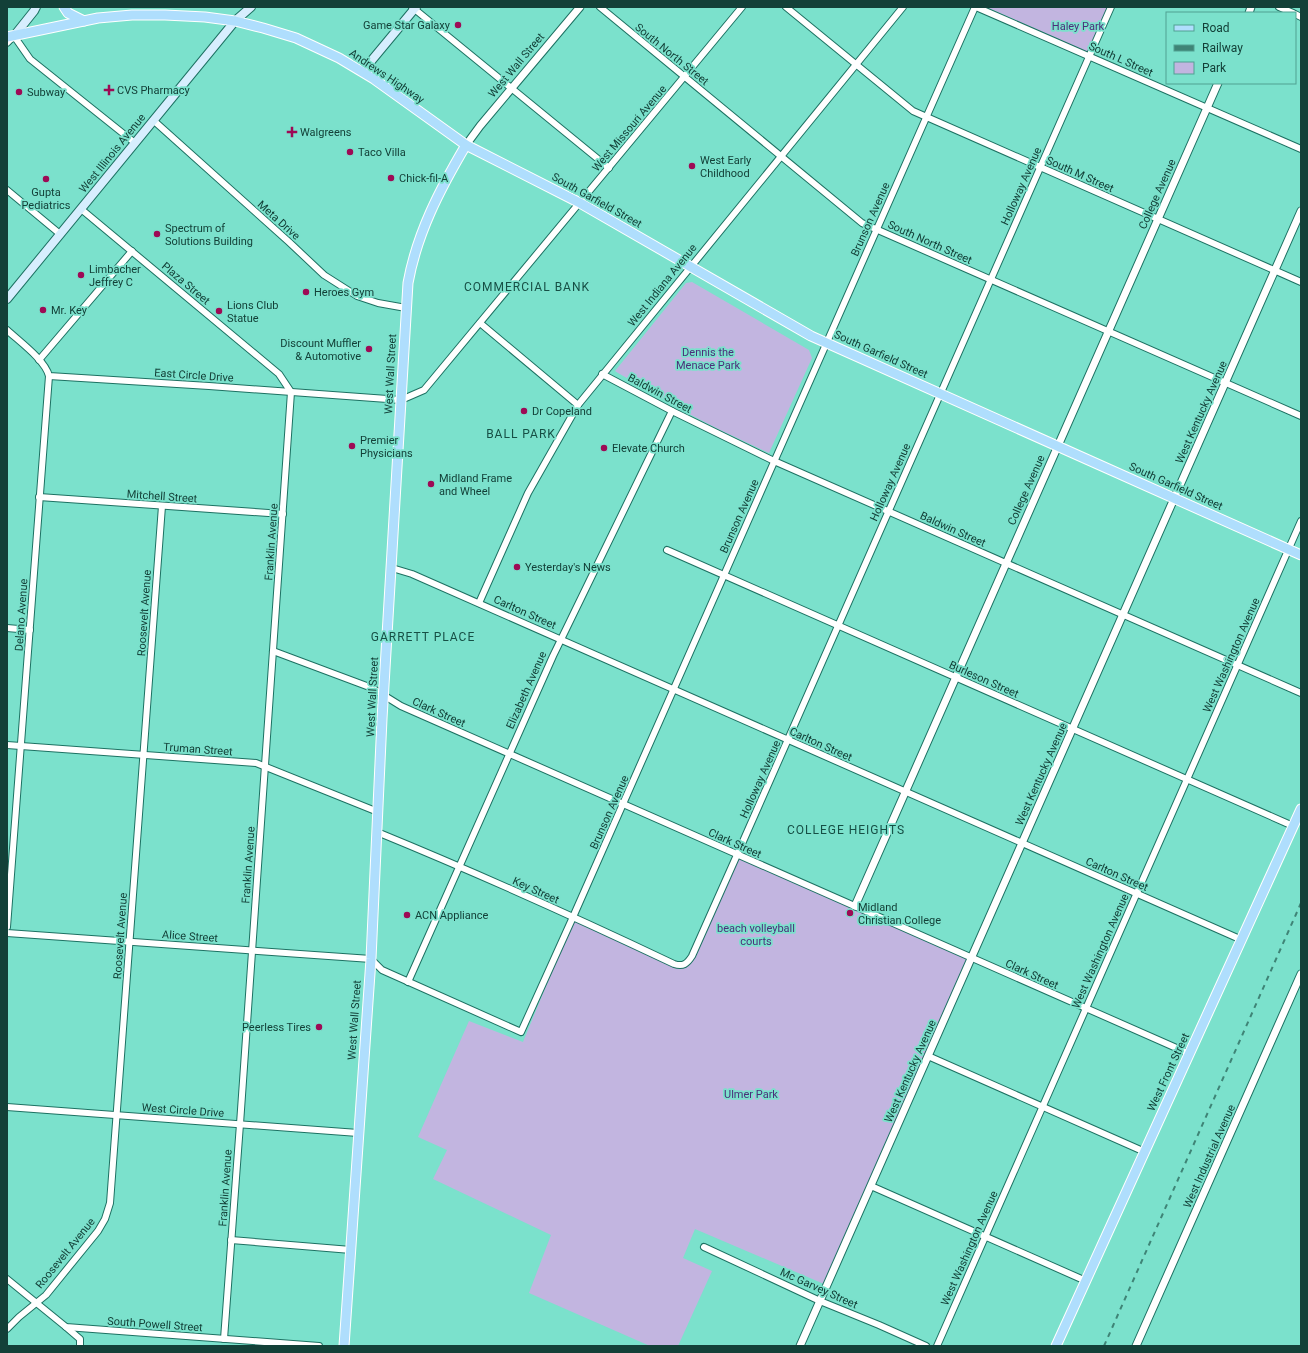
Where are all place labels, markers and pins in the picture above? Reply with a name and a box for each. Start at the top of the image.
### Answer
place label: Game Star Galaxy [363,19,451,32]
marker: Game Star Galaxy [453,20,463,30]
place label: CVS Pharmacy [117,84,191,97]
marker: CVS Pharmacy [104,85,114,95]
place label: Subway [27,86,66,99]
marker: Subway [14,87,24,97]
place label: Walgreens [300,126,352,139]
marker: Walgreens [287,127,297,137]
place label: Taco Villa [358,146,406,159]
marker: Taco Villa [345,147,355,157]
place label: West Early Childhood [700,154,752,180]
marker: West Early Childhood [687,161,697,171]
place label: Chick-fil-A [399,172,449,185]
marker: Chick-fil-A [386,173,396,183]
marker: Gupta Pediatrics [41,174,51,184]
place label: Gupta Pediatrics [21,186,71,212]
place label: Spectrum of Solutions Building [165,222,253,248]
marker: Spectrum of Solutions Building [152,229,162,239]
place label: Limbacher Jeffrey C [89,263,141,289]
marker: Limbacher Jeffrey C [76,270,86,280]
place label: Heroes Gym [314,286,374,299]
marker: Heroes Gym [301,287,311,297]
place label: Lions Club Statue [227,299,278,325]
place label: Mr. Key [51,304,88,317]
marker: Mr. Key [38,305,48,315]
marker: Lions Club Statue [214,306,224,316]
place label: Discount Muffler & Automotive [280,337,361,363]
marker: Discount Muffler & Automotive [364,344,374,354]
place label: Dr Copeland [532,405,592,418]
marker: Dr Copeland [519,406,529,416]
place label: Premier Physicians [360,434,413,460]
marker: Premier Physicians [347,441,357,451]
place label: Elevate Church [612,442,685,455]
marker: Elevate Church [599,443,609,453]
place label: Midland Frame and Wheel [439,472,512,498]
marker: Midland Frame and Wheel [426,479,436,489]
place label: Yesterday's News [525,561,611,574]
marker: Yesterday's News [512,562,522,572]
place label: Midland Christian College [858,901,941,927]
marker: Midland Christian College [845,908,855,918]
place label: ACN Appliance [415,909,489,922]
marker: ACN Appliance [402,910,412,920]
place label: Peerless Tires [242,1021,311,1034]
marker: Peerless Tires [314,1022,324,1032]

